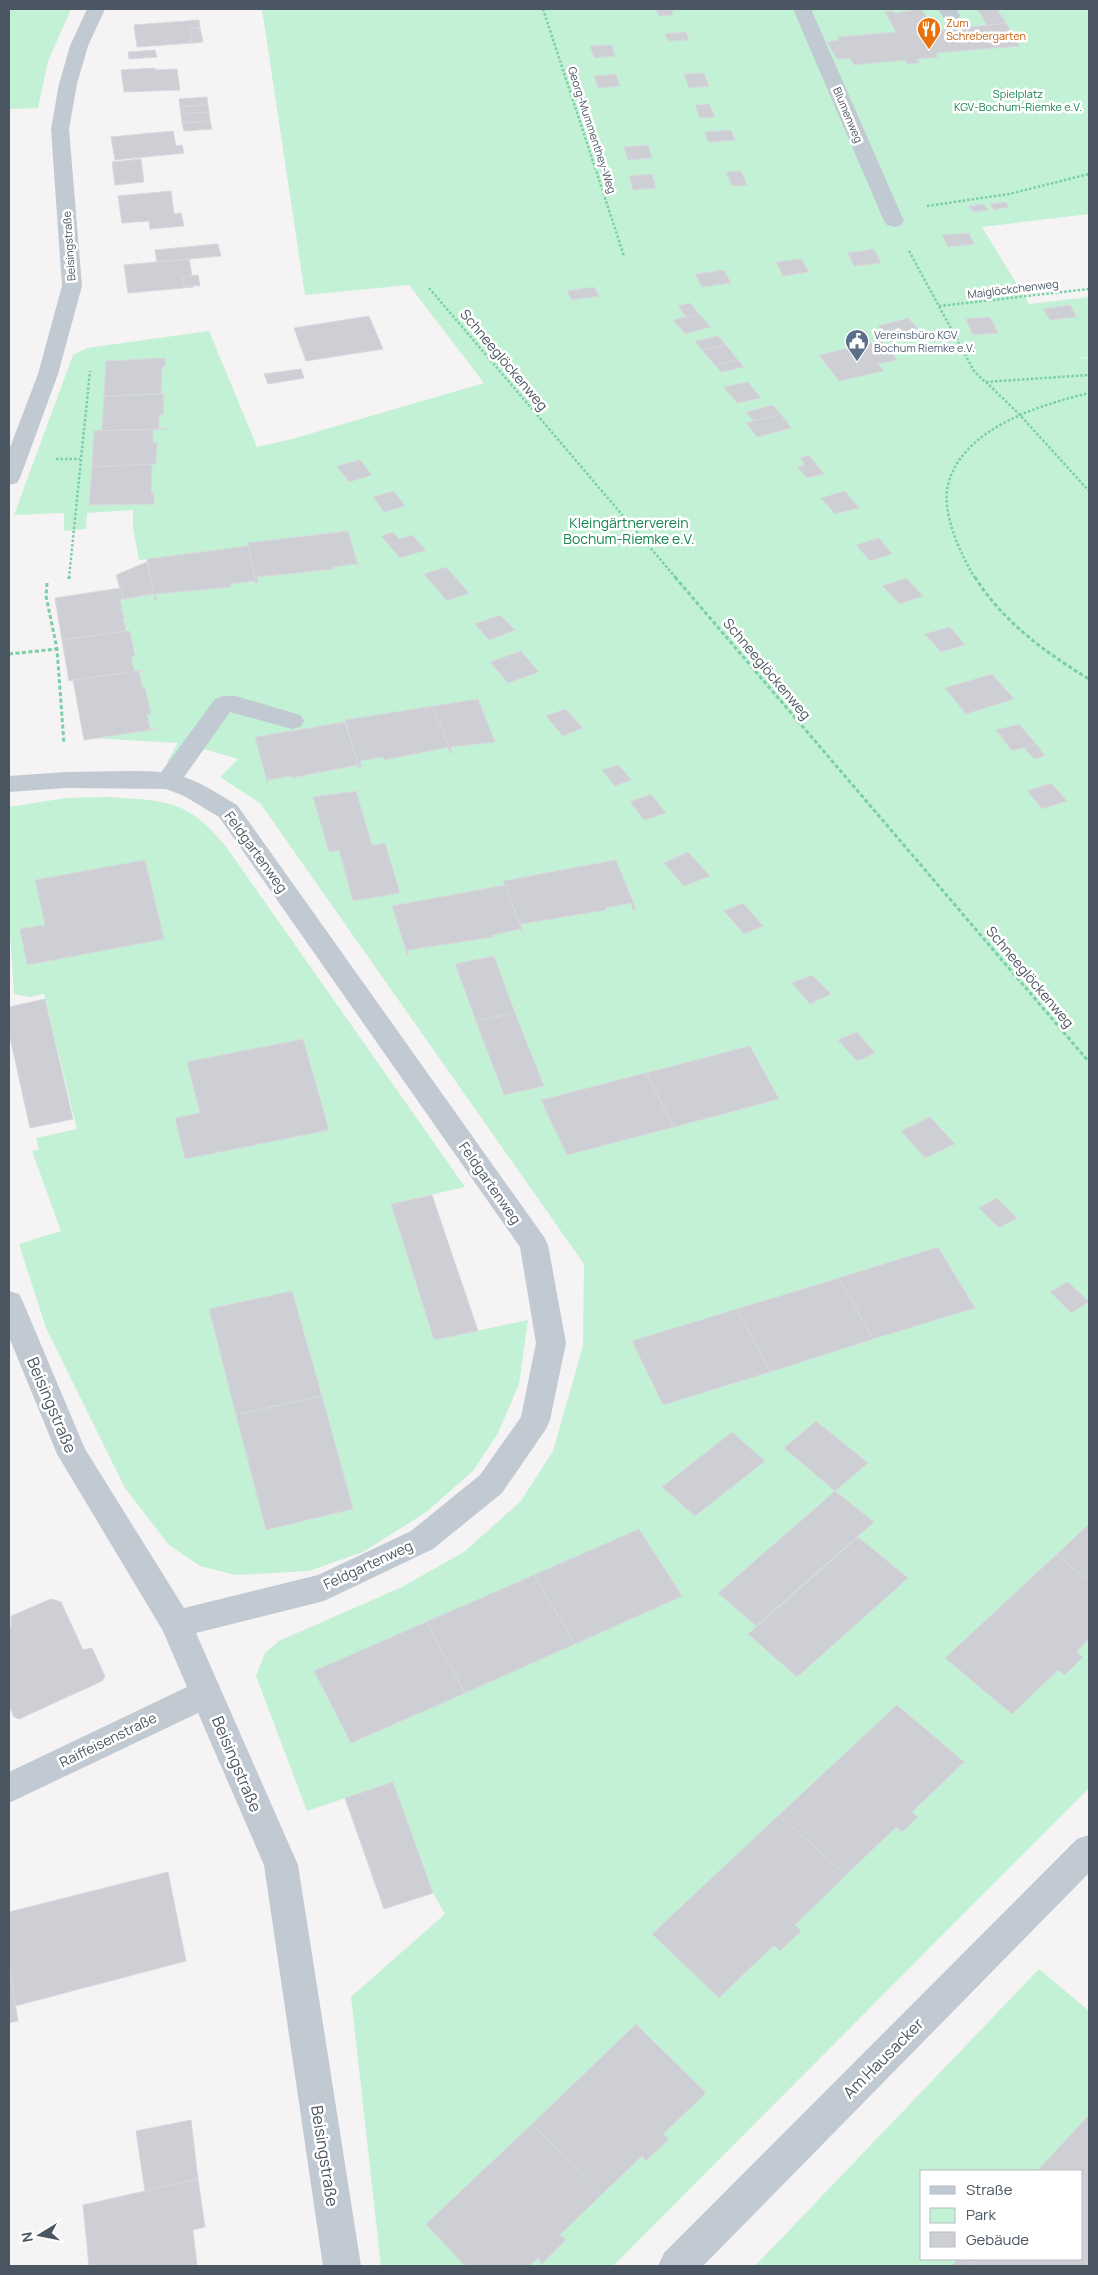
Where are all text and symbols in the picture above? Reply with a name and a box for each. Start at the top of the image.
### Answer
place label: Zum Schrebergarten [946,15,1026,43]
restaurant icon: Zum Schrebergarten [916,16,942,50]
street label: Georg-Mummenthey-Weg [565,65,620,195]
street label: Blumenweg [830,85,867,145]
park label: Spielplatz KGV-Bochum-Riemke e.V. [954,86,1082,114]
street label: Beisingstraße [59,210,78,282]
street label: Maiglöckchenweg [967,275,1059,302]
street label: Schneeglöckenweg [456,305,552,414]
place label: Vereinsbüro KGV Bochum Riemke e.V. [874,327,975,355]
public building icon: Vereinsbüro KGV Bochum Riemke e.V. [844,328,870,362]
park label: Kleingärtnerverein Bochum-Riemke e.V. [563,513,695,548]
street label: Schneeglöckenweg [719,614,815,723]
street label: Feldgartenweg [220,807,292,896]
street label: Schneeglöckenweg [982,922,1078,1031]
street label: Feldgartenweg [455,1138,526,1228]
street label: Beisingstraße [22,1354,82,1456]
street label: Feldgartenweg [320,1536,415,1593]
street label: Raiffeisenstraße [56,1708,160,1771]
street label: Beisingstraße [207,1713,267,1815]
street label: Am Hausacker [838,2013,928,2103]
street label: Beisingstraße [306,2104,344,2208]
legend [920,2170,1083,2260]
text: Straße [966,2179,1013,2200]
text: Park [966,2204,996,2225]
north arrow [15,2210,65,2260]
text: Gebäude [966,2229,1029,2250]
text: N [16,2231,37,2244]

